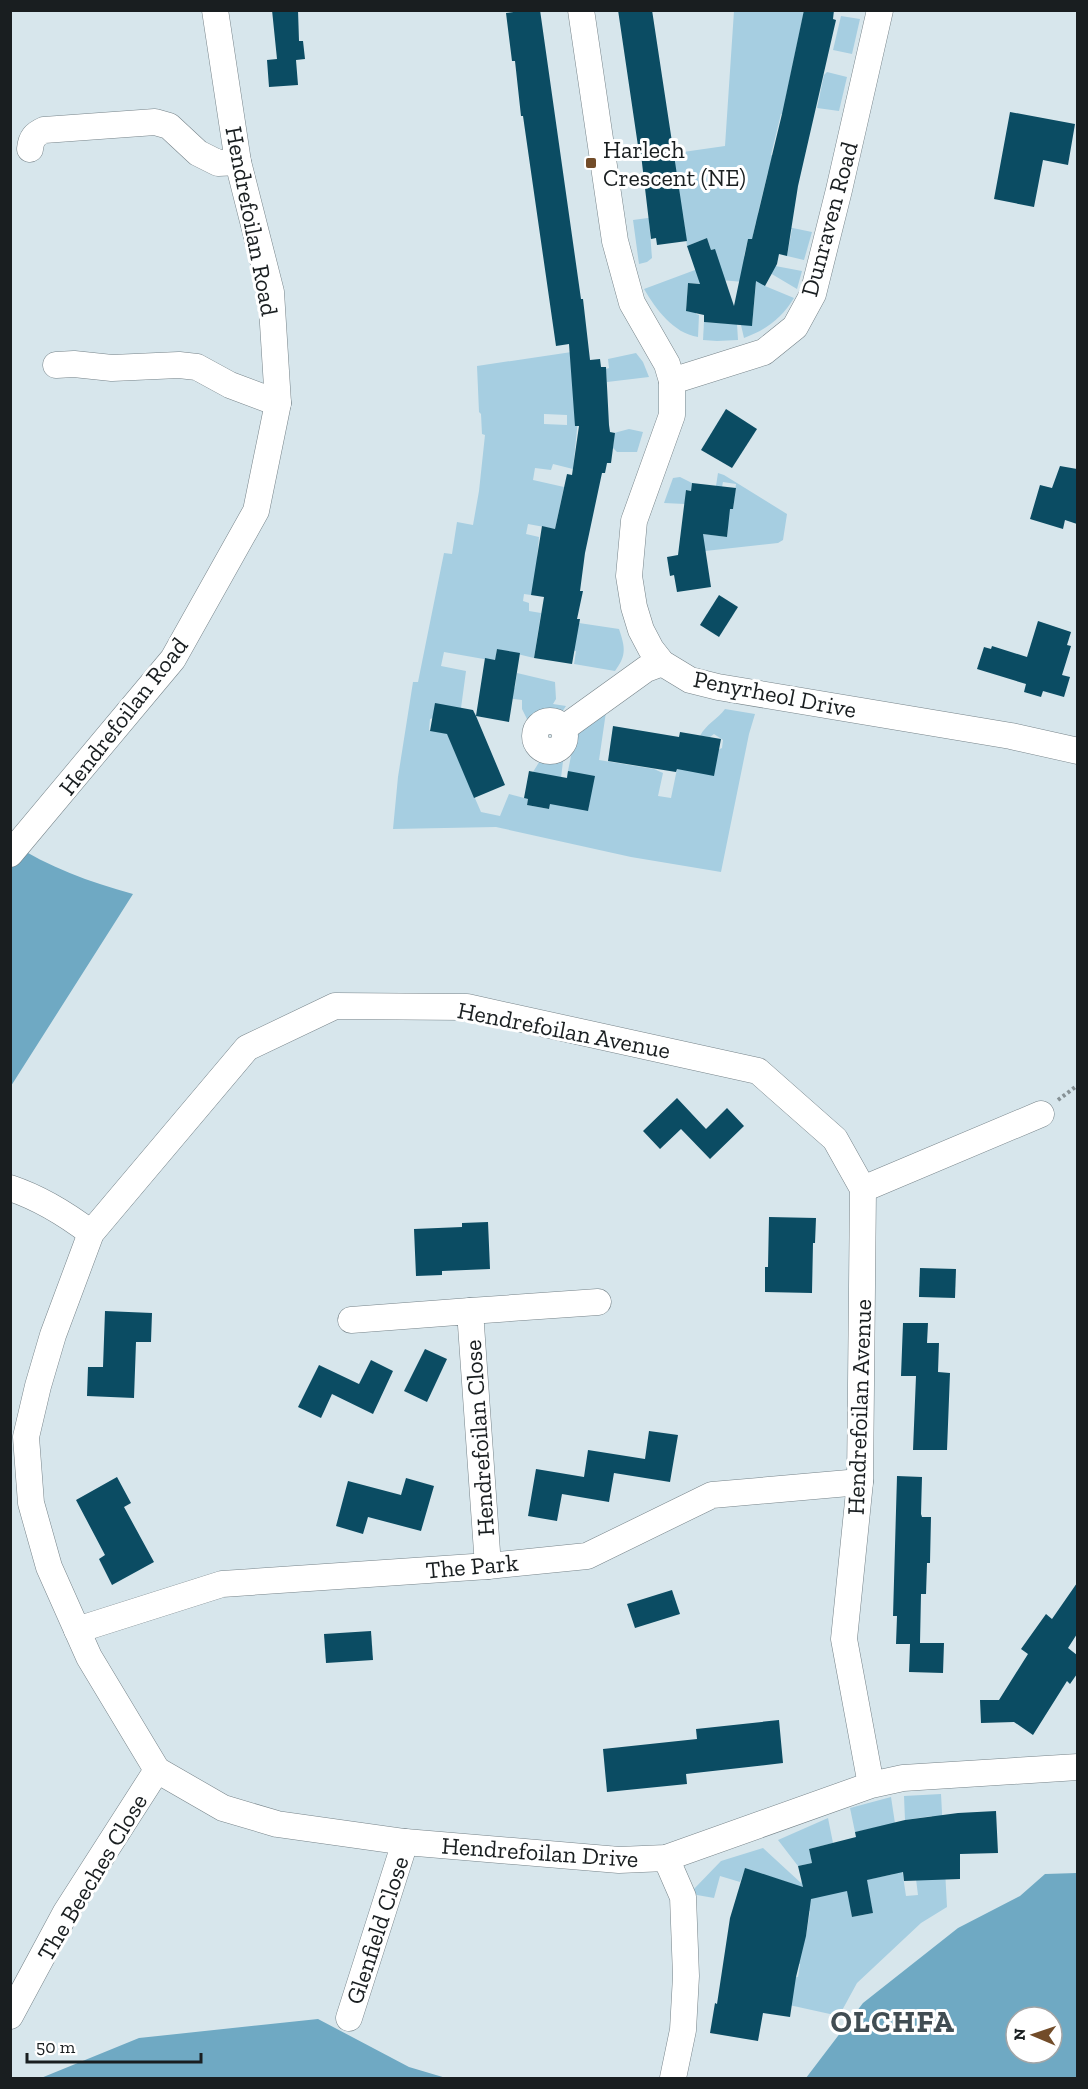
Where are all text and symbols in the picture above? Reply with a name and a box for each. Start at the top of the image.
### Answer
street label: Hendrefoilan Road [219,124,285,318]
place label: Harlech Crescent (NE) [603,135,746,192]
street label: Dunraven Road [794,138,864,300]
marker: Harlech Crescent (NE) [584,156,598,170]
street label: Hendrefoilan Road [52,631,194,801]
street label: Penyrheol Drive [691,664,859,724]
street label: Hendrefoilan Avenue [455,995,673,1065]
street label: Hendrefoilan Avenue [841,1298,877,1516]
street label: Hendrefoilan Close [458,1339,500,1537]
street label: The Park [425,1547,520,1584]
street label: The Beeches Close [31,1788,153,1966]
street label: Hendrefoilan Drive [441,1831,639,1873]
street label: Glenfield Close [339,1852,415,2008]
district label: OLCHFA [831,2004,955,2040]
north arrow [1004,2005,1064,2065]
scale bar [27,2026,201,2064]
text: N [1010,2028,1029,2041]
text: 50 m [36,2036,76,2058]

